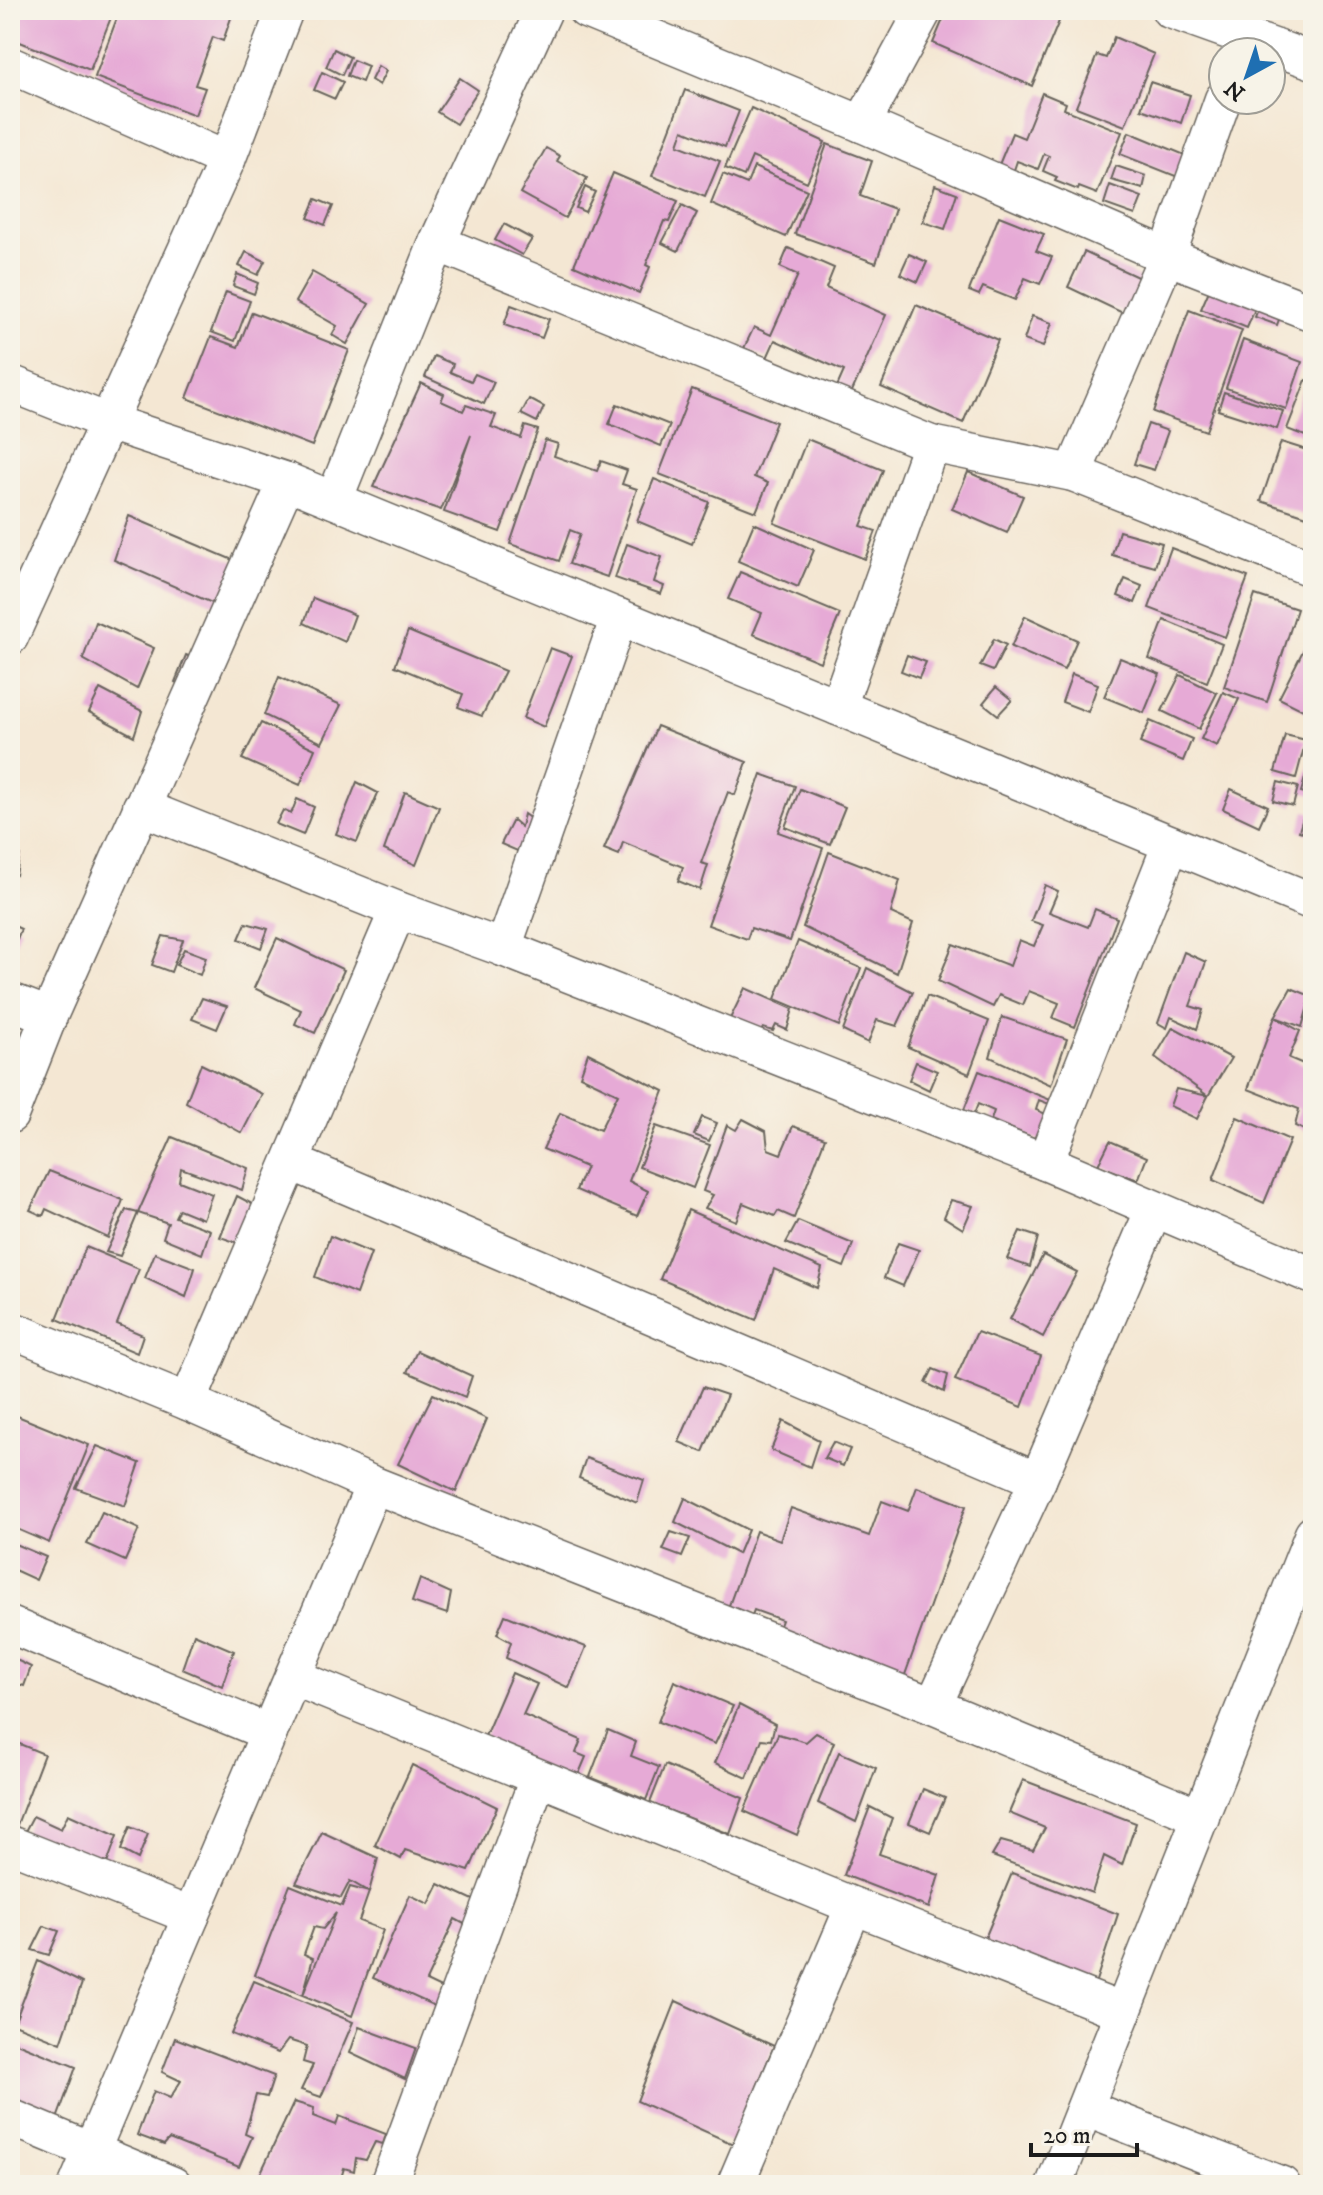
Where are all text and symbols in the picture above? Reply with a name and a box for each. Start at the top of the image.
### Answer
north arrow [1207,36,1287,116]
text: N [1220,74,1251,106]
scale bar [1031,2107,1137,2157]
text: 20 m [1043,2121,1091,2151]

